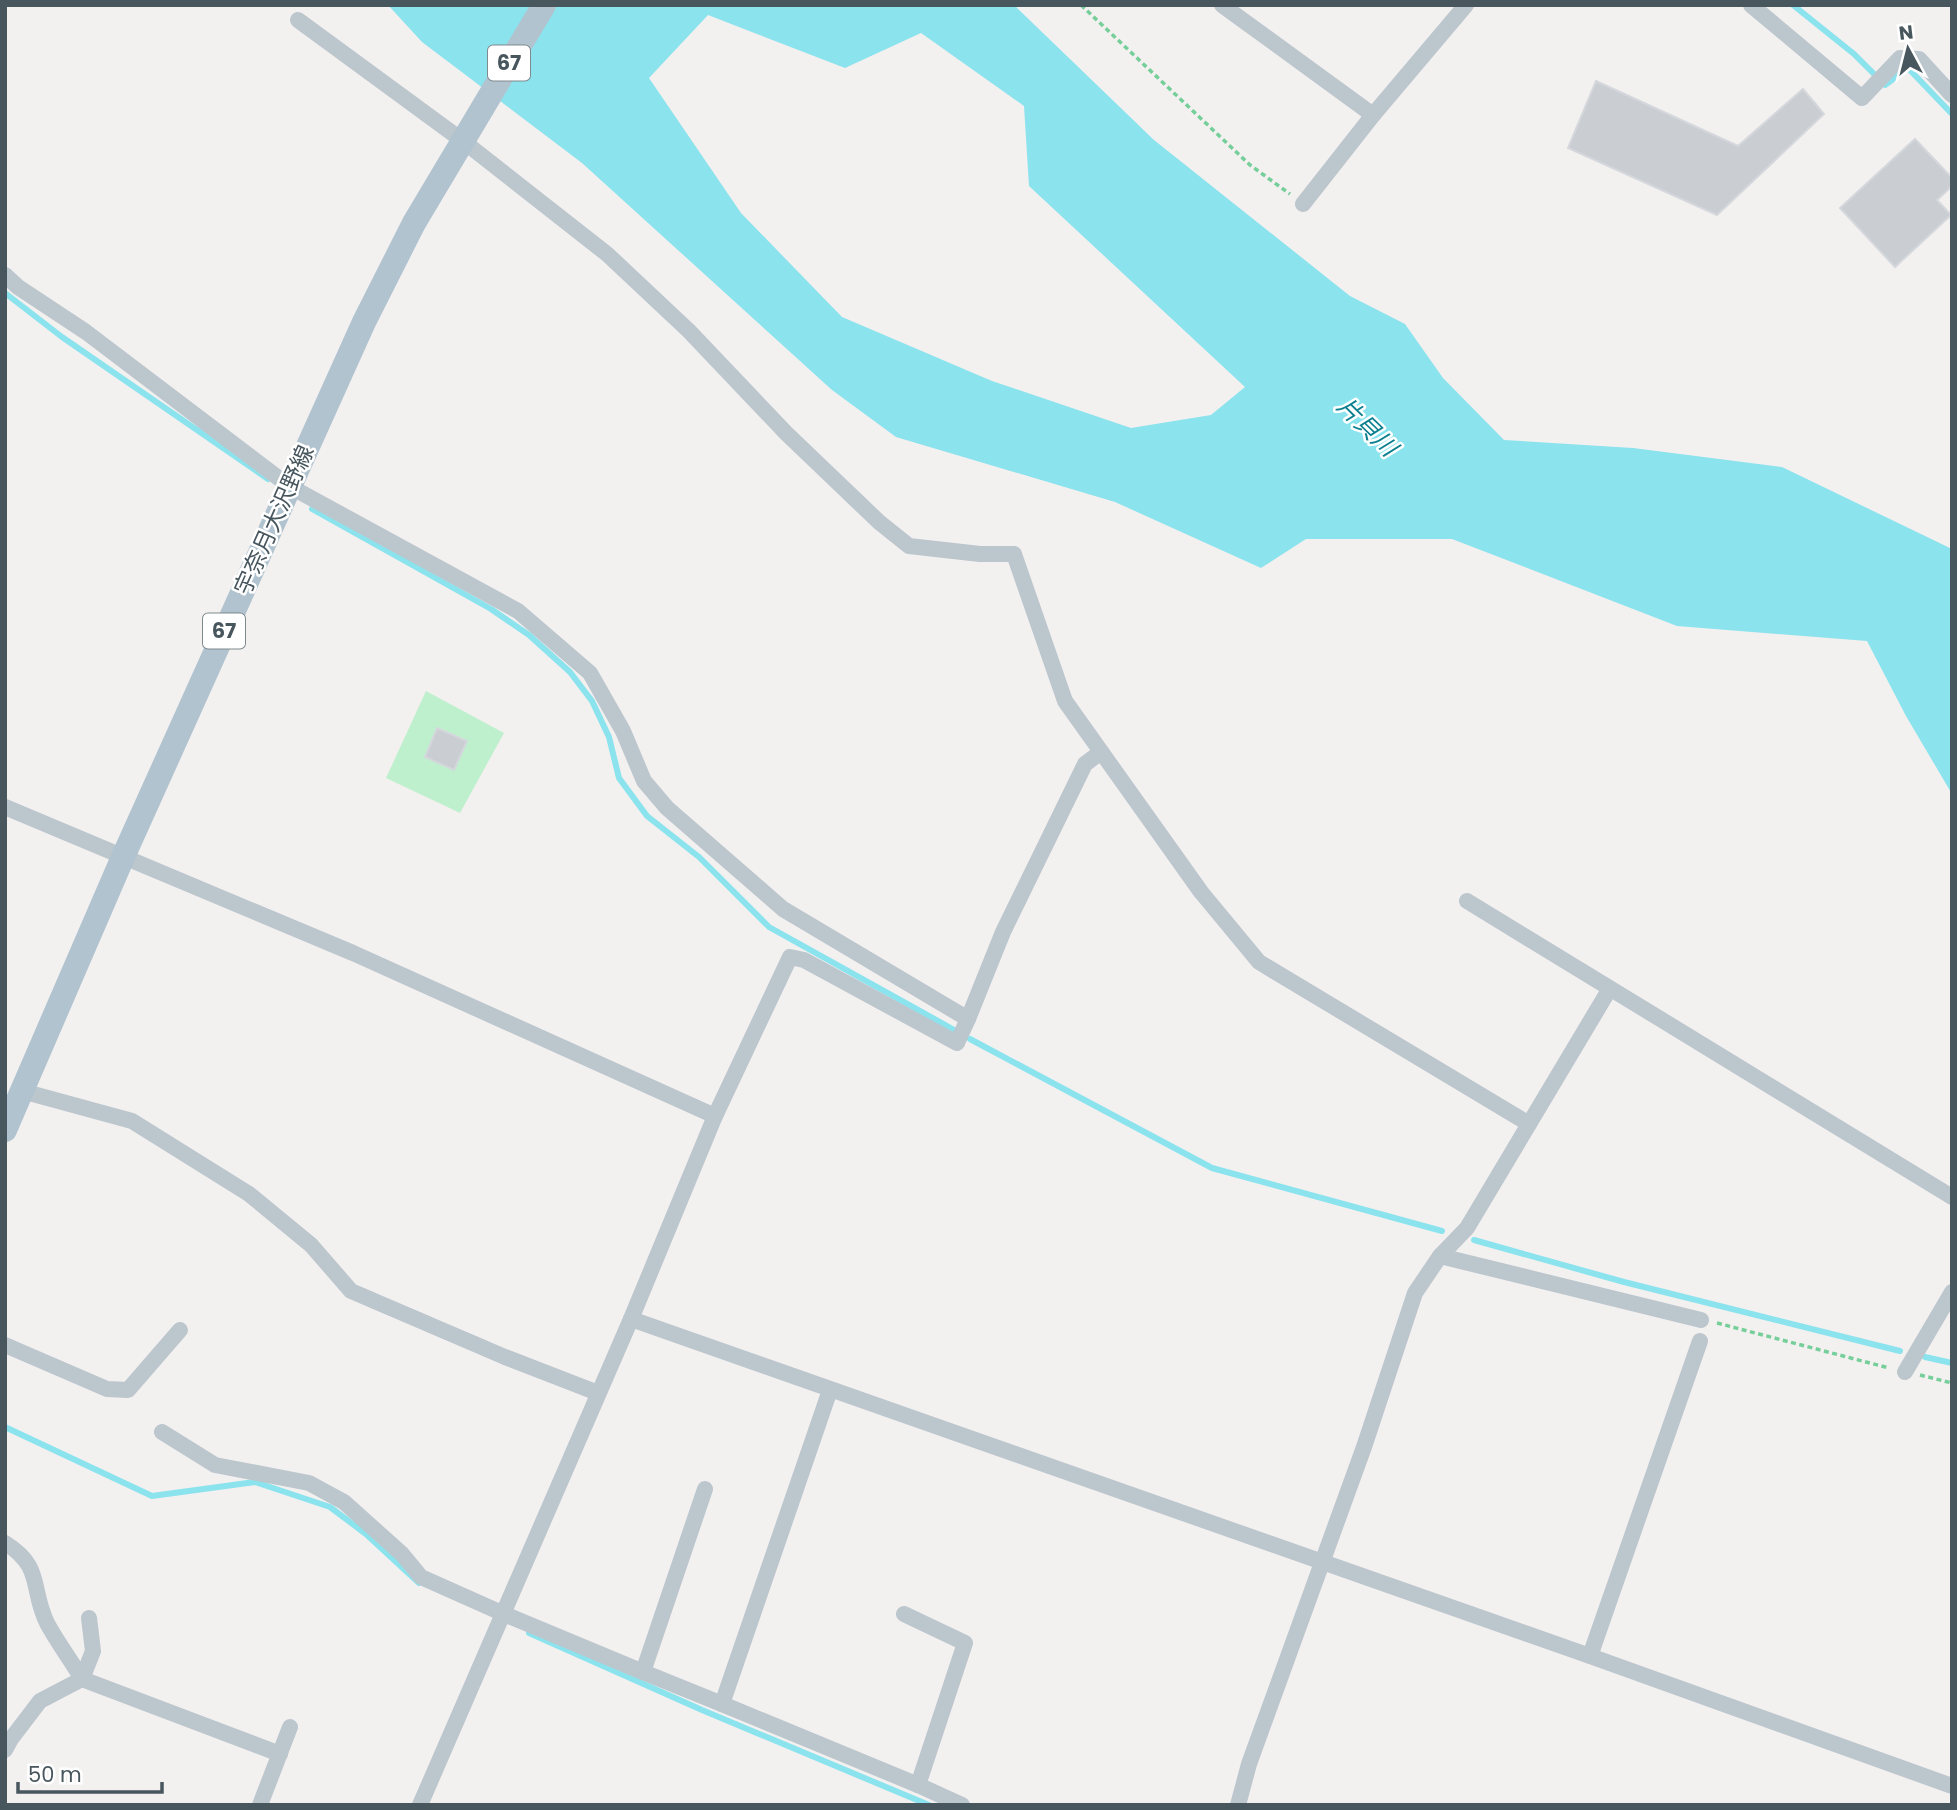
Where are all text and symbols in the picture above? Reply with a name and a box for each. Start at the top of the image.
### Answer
north arrow [1873,14,1943,84]
text: N [1897,18,1915,47]
road number: 67 [488,46,530,80]
water label: 片貝川 [1330,390,1407,466]
street label: 宇奈月大沢野線 [227,440,321,600]
road number: 67 [203,614,245,648]
scale bar [18,1750,161,1794]
text: 50 m [28,1760,82,1789]

